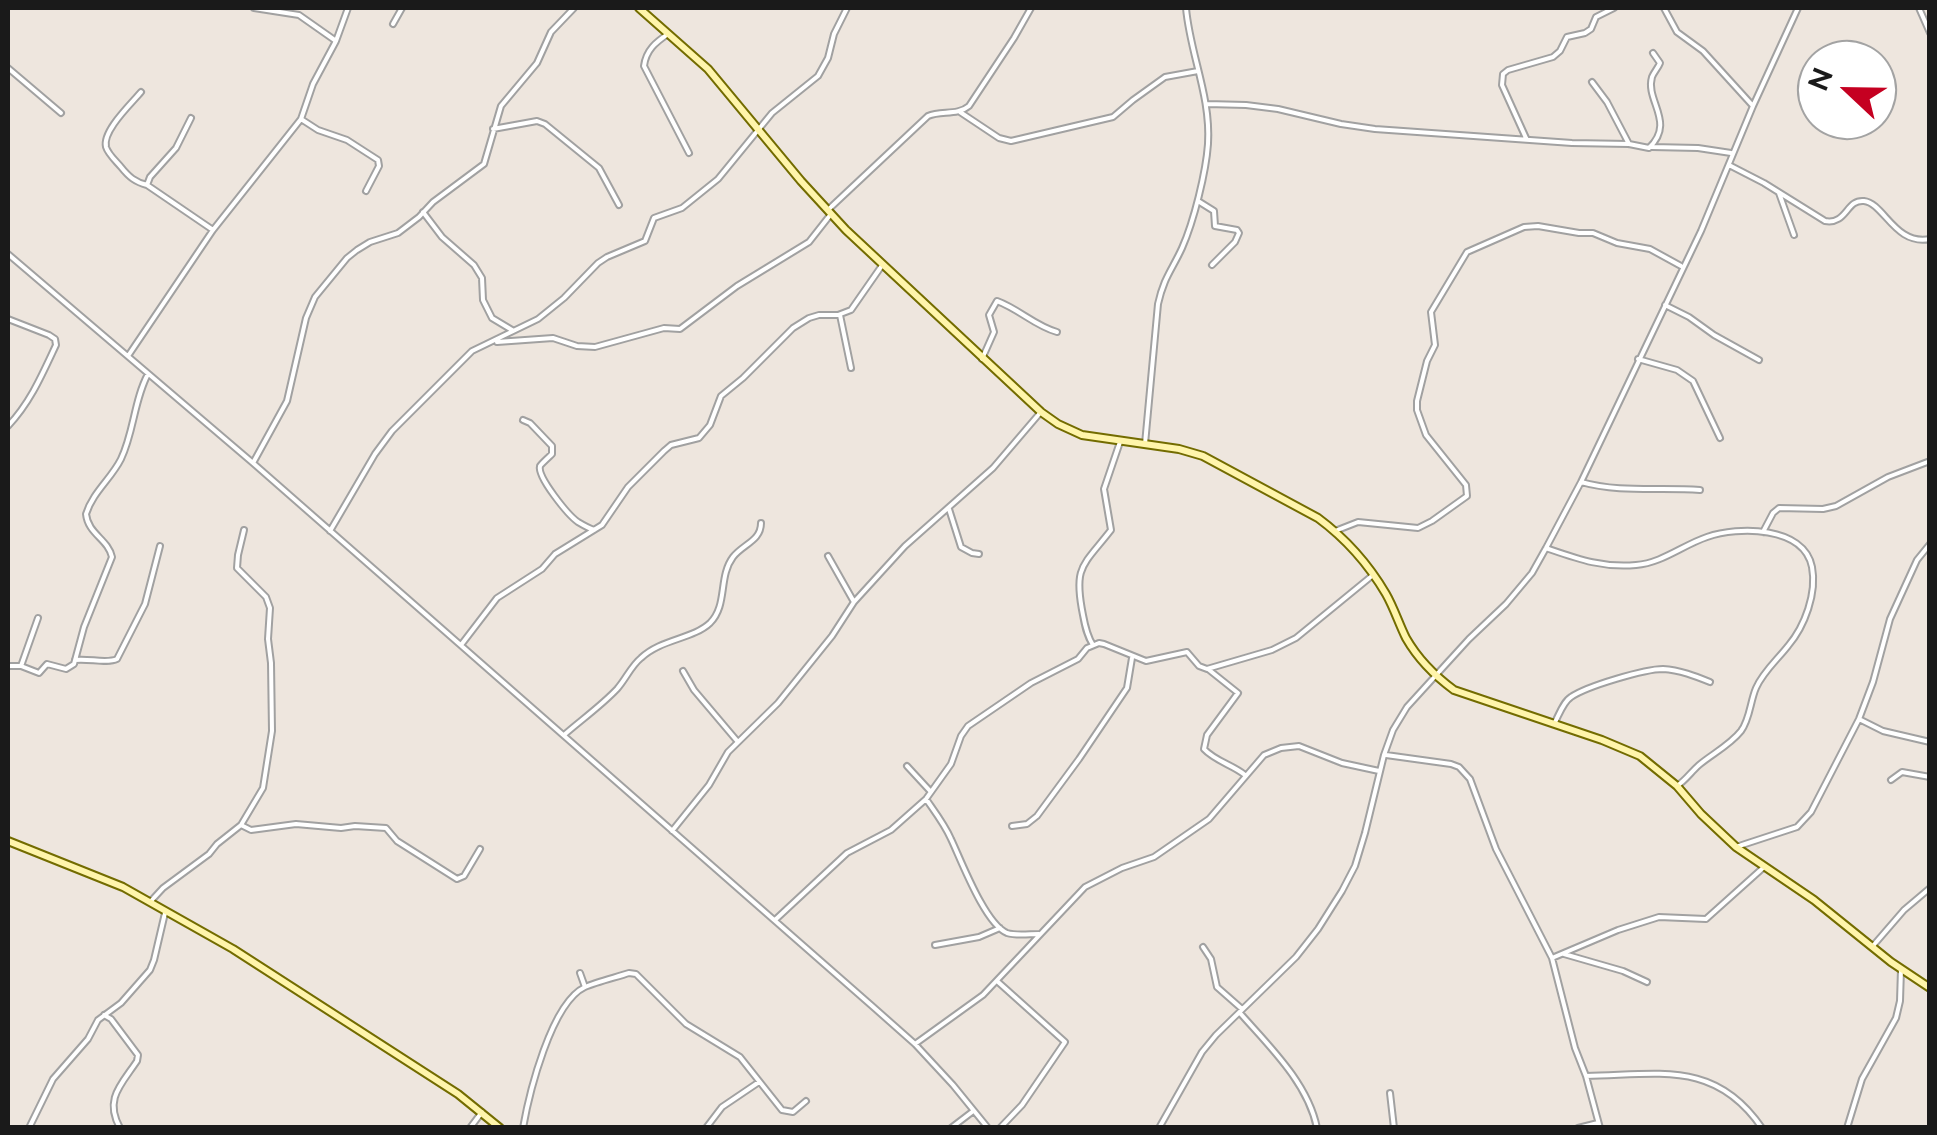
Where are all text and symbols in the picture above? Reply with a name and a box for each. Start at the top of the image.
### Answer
north arrow [1797,40,1897,140]
text: N [1801,63,1840,95]

